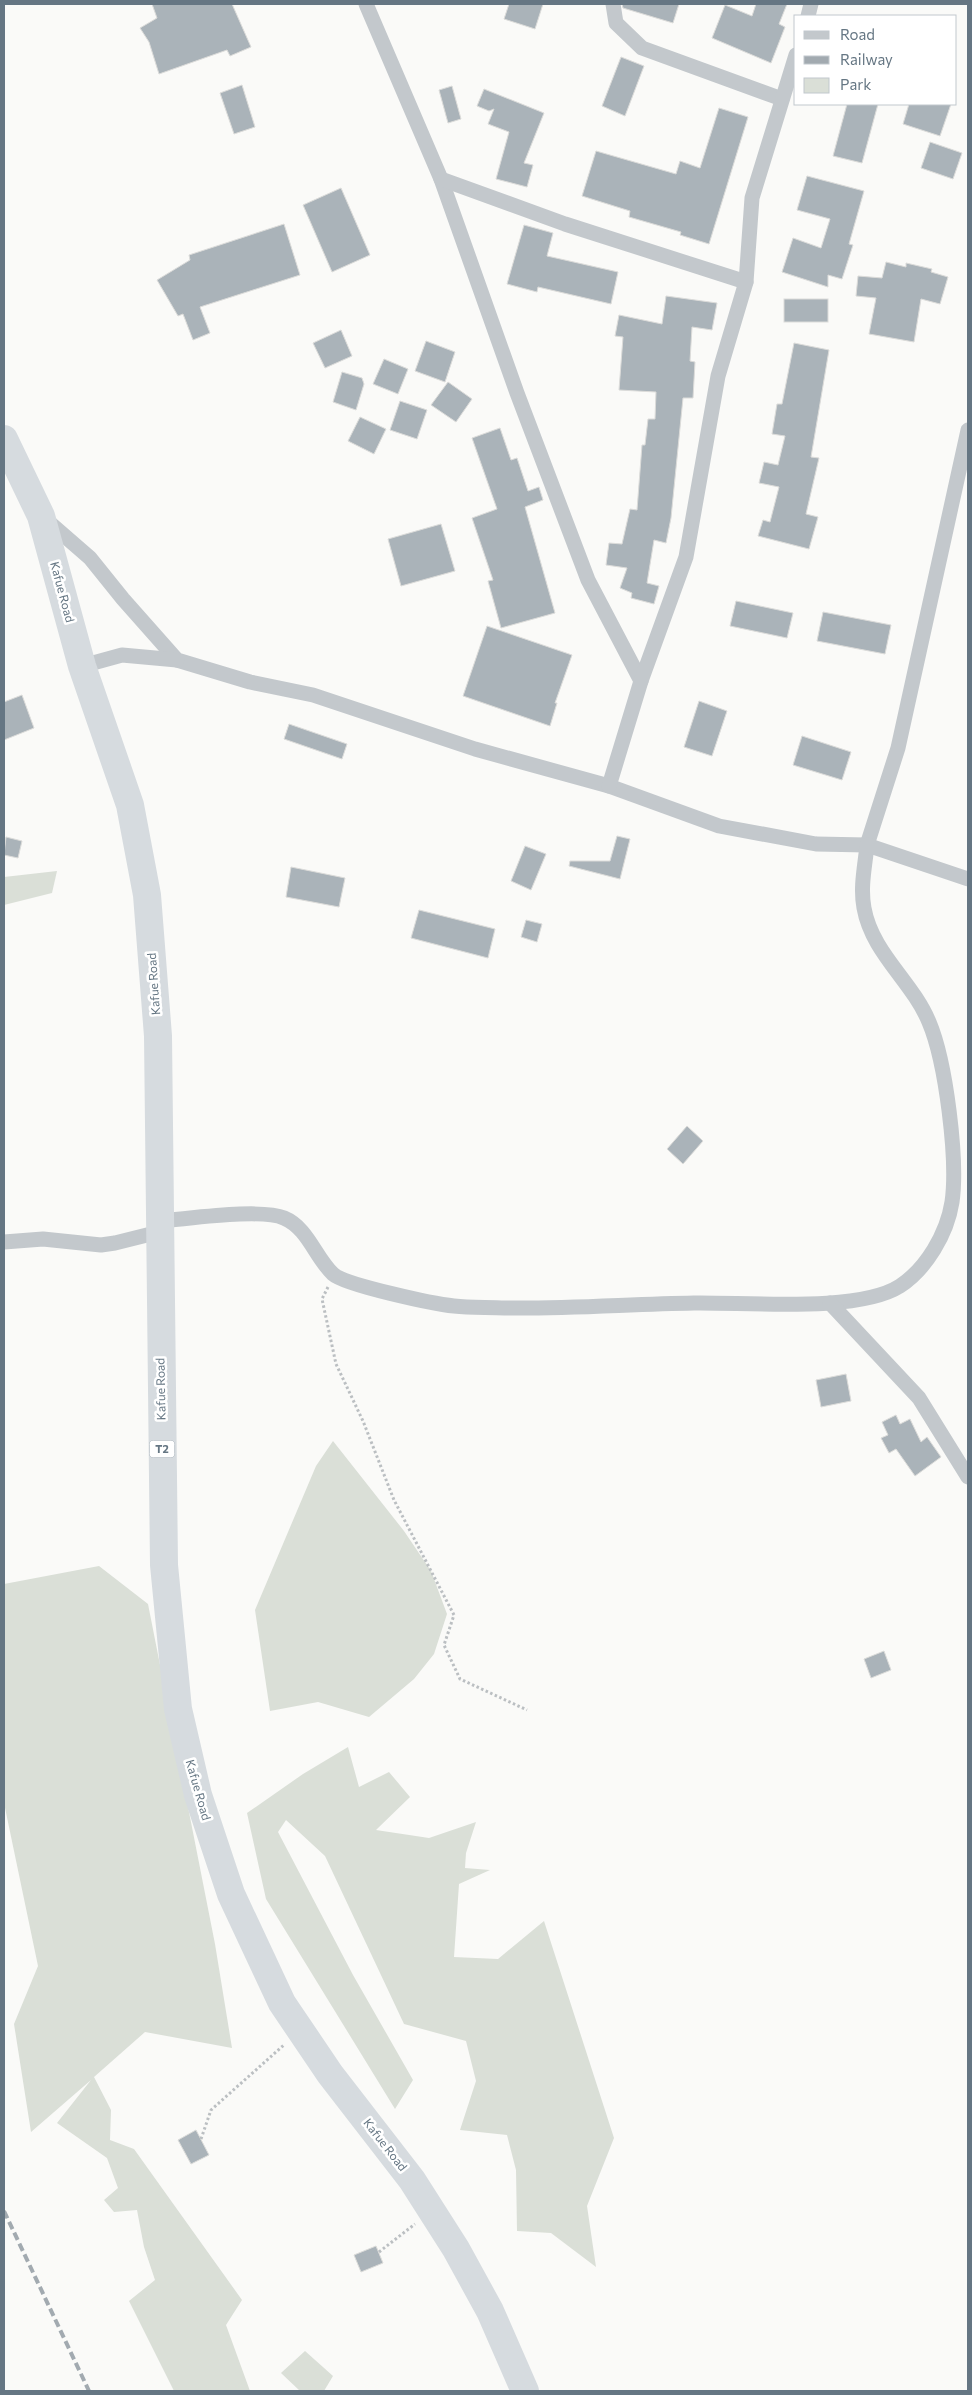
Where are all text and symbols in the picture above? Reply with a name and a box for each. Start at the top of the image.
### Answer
legend [794,15,957,105]
text: Road [840,25,875,43]
text: Railway [840,50,893,68]
text: Park [840,75,871,93]
street label: Kafue Road [48,560,78,624]
street label: Kafue Road [144,952,162,1016]
street label: Kafue Road [152,1358,168,1420]
road number: T2 [150,1440,174,1458]
street label: Kafue Road [184,1758,214,1822]
street label: Kafue Road [361,2115,411,2173]

